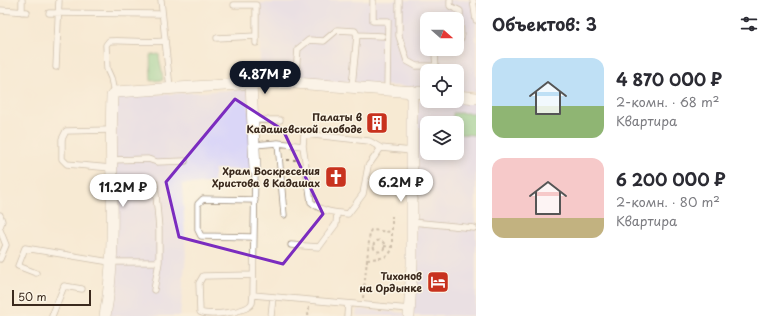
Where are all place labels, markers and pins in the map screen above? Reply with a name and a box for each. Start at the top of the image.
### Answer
pin: 4.87M ₽ [228,61,302,95]
place label: Палаты в Кадашевской слободе [247,109,363,136]
building icon: Палаты в Кадашевской слободе [364,110,390,136]
place label: Храм Воскресения Христова в Кадашах [212,163,321,190]
church icon: Храм Воскресения Христова в Кадашах [323,164,349,190]
pin: 6.2M ₽ [368,169,434,203]
pin: 11.2M ₽ [86,174,160,208]
place label: Тихонов на Ордынке [359,268,423,295]
hotel icon: Тихонов на Ордынке [425,269,451,295]

